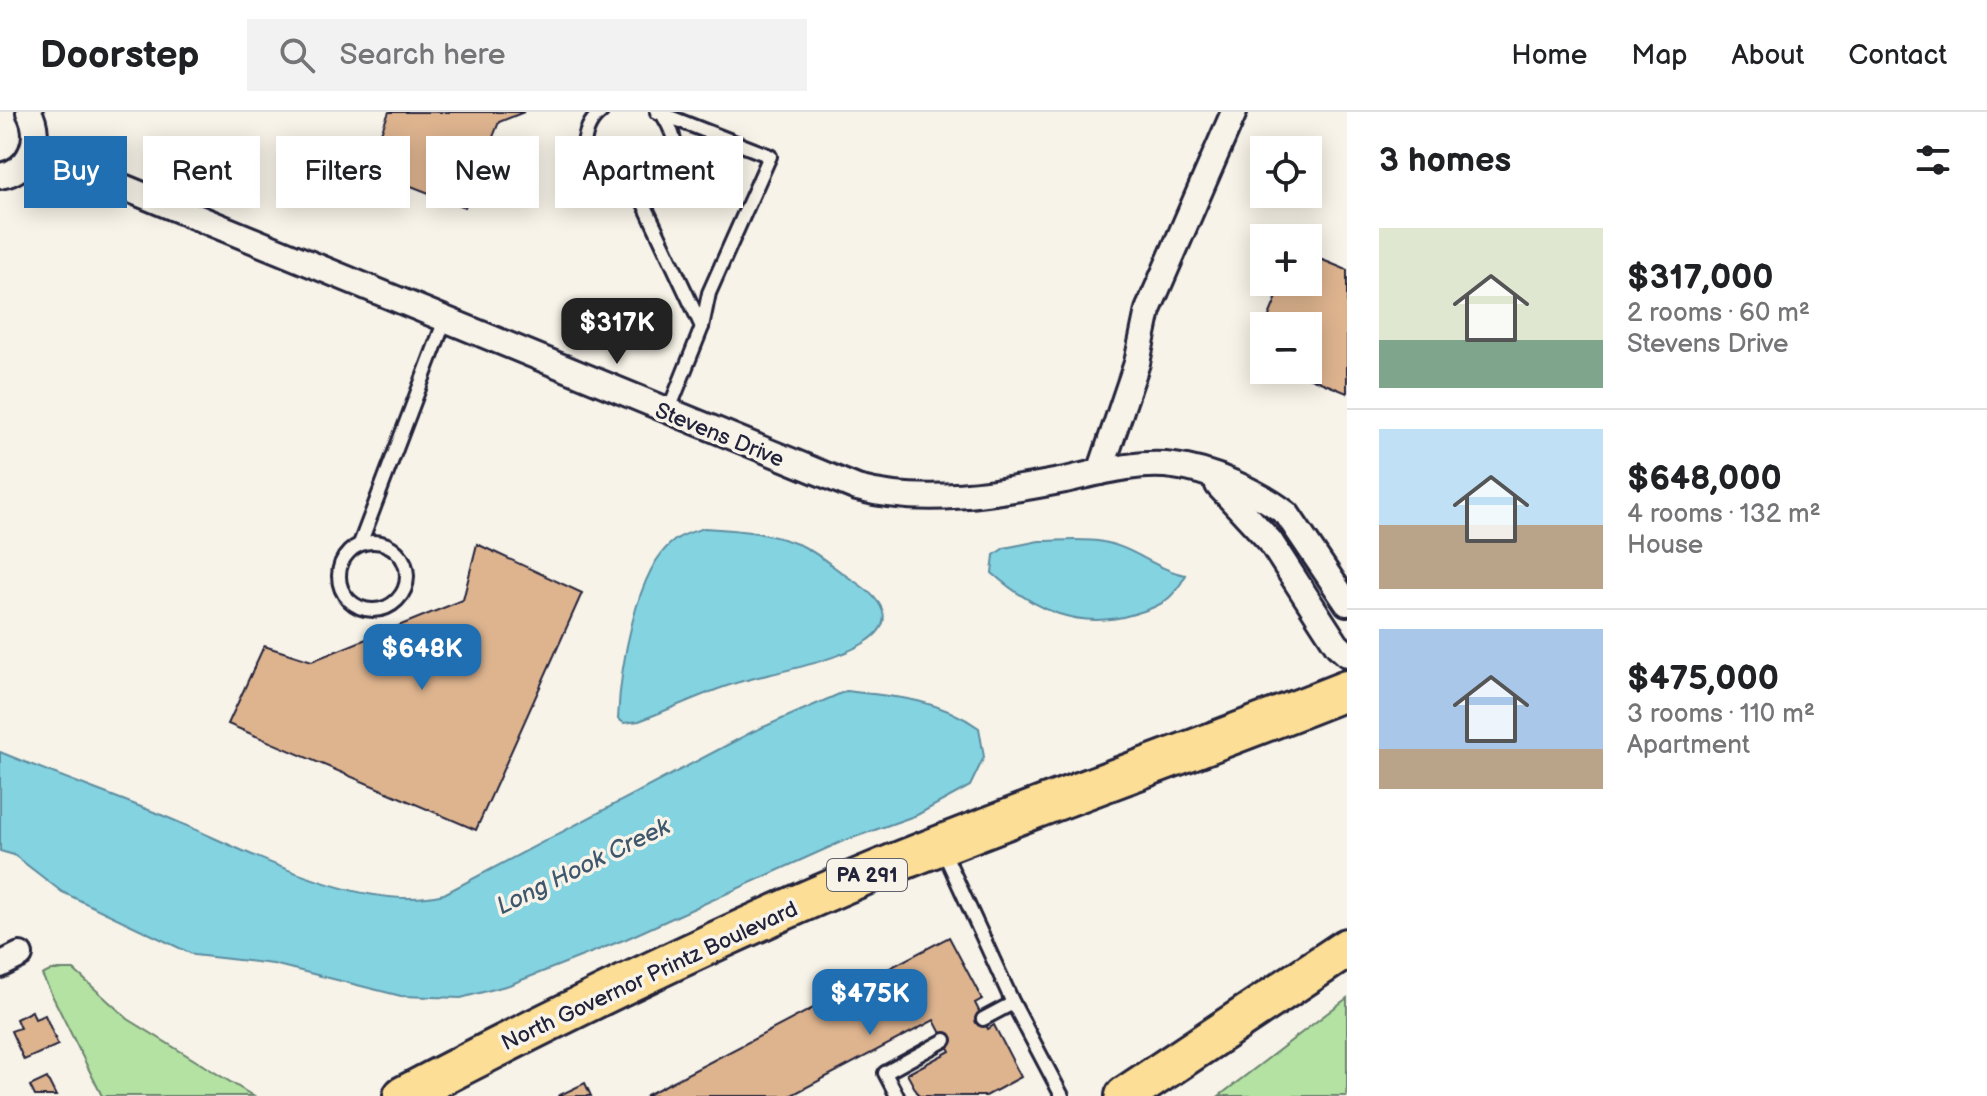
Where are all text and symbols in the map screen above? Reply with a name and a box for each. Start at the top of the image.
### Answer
search box [247,19,807,91]
text: Doorstep [40,33,199,78]
icon: search [275,33,319,77]
text: Search here [339,37,506,73]
text: Home [1511,39,1587,72]
text: Map [1631,39,1688,72]
text: About [1732,39,1804,72]
text: Contact [1848,39,1947,72]
chip: Buy [24,136,127,208]
chip: Rent [143,136,260,208]
chip: Filters [276,136,410,208]
chip: New [426,136,539,208]
chip: Apartment [555,136,743,208]
map controls [1250,136,1322,384]
button: locate [1250,136,1322,208]
icon: filters [1911,138,1955,182]
text: 3 homes [1379,140,1511,181]
button: + [1250,224,1322,296]
text: $317,000 [1627,257,1773,298]
icon: home [1443,260,1539,356]
pin: $317K [561,298,673,366]
text: 2 rooms · 60 m² [1627,298,1810,329]
text: $317K [579,308,655,339]
button: − [1250,312,1322,384]
text: Stevens Drive [1627,329,1789,360]
street label: Stevens Drive [651,397,788,474]
text: $648,000 [1627,458,1782,499]
icon: home [1443,461,1539,557]
text: 4 rooms · 132 m² [1627,499,1821,530]
text: House [1627,530,1703,561]
pin: $648K [366,624,478,692]
text: $648K [381,634,463,665]
text: $475,000 [1627,658,1779,699]
icon: home [1443,661,1539,757]
text: 3 rooms · 110 m² [1627,699,1815,730]
text: Apartment [1627,730,1750,761]
water label: Long Hook Creek [492,811,676,921]
road number: PA 291 [827,859,907,891]
street label: North Governor Printz Boulevard [497,896,802,1057]
pin: $475K [814,969,926,1037]
text: $475K [830,979,910,1010]

